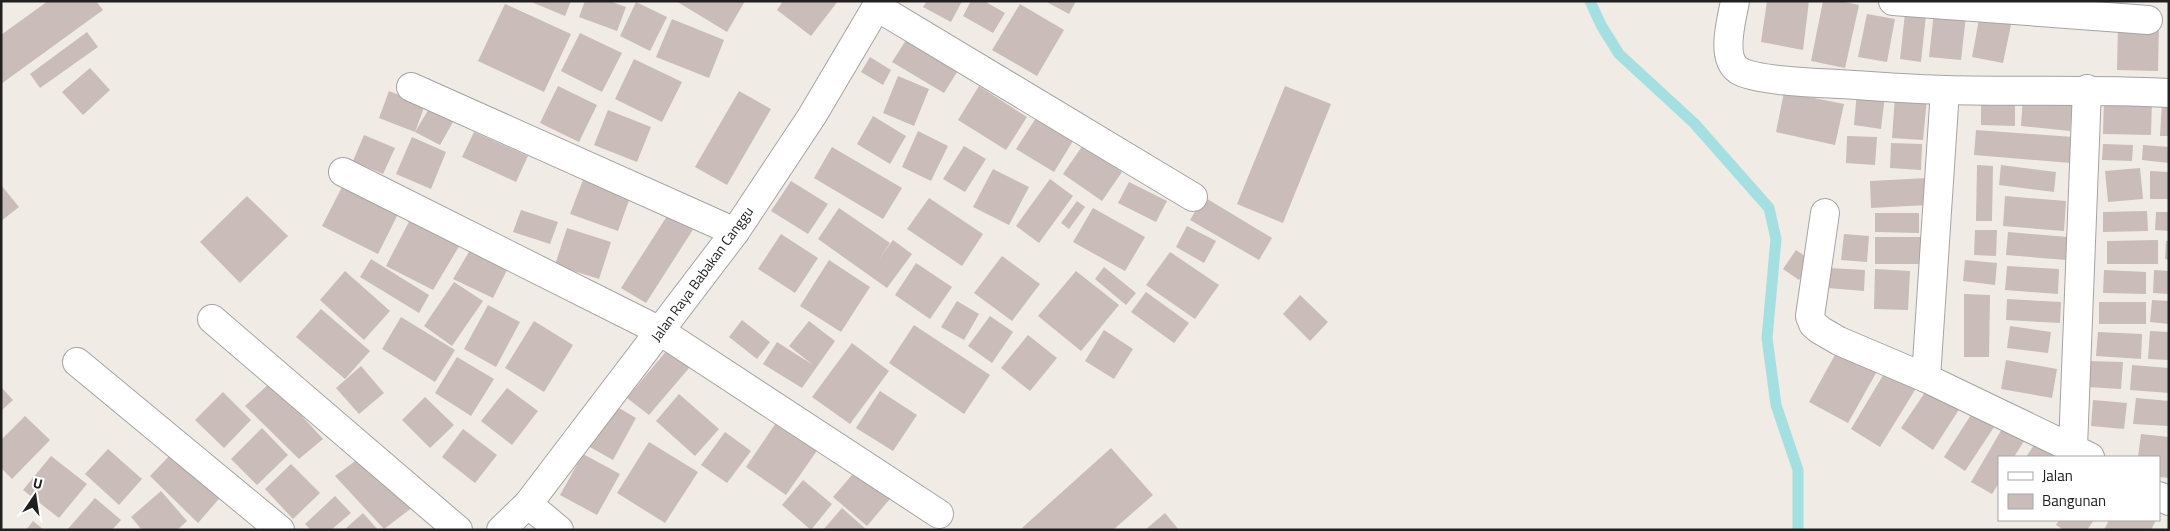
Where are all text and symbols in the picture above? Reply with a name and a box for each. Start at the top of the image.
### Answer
street label: Jalan Raya Babakan Canggu [645,202,758,346]
legend [1998,456,2160,521]
text: Jalan [2042,464,2073,487]
north arrow [10,471,60,521]
text: U [31,472,45,494]
text: Bangunan [2042,489,2106,512]

